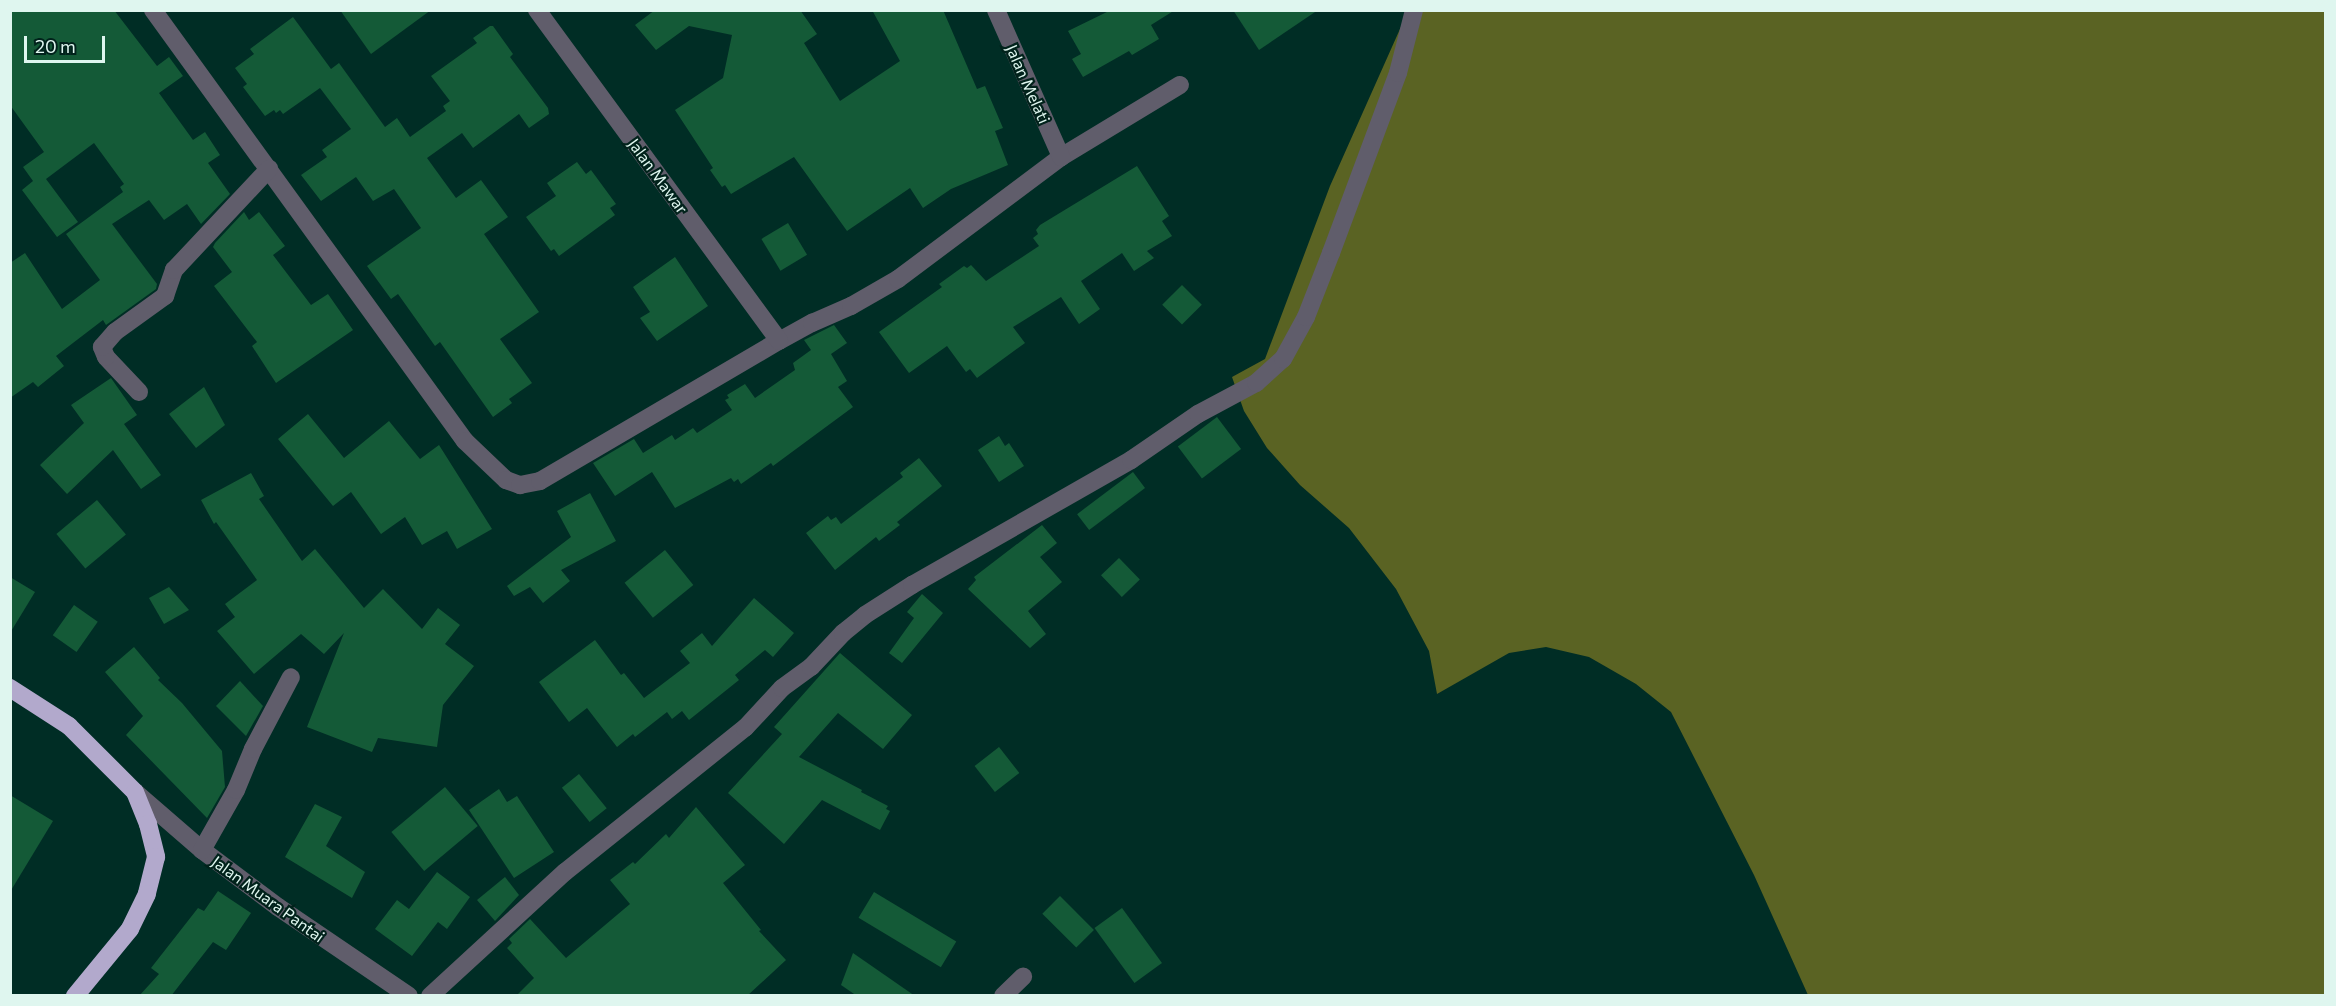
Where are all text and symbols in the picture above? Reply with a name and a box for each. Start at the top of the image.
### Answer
scale bar [27,24,108,62]
text: 20 m [35,35,76,57]
street label: Jalan Melati [1002,41,1054,127]
street label: Jalan Mawar [624,135,692,217]
street label: Jalan Muara Pantai [208,852,328,946]

